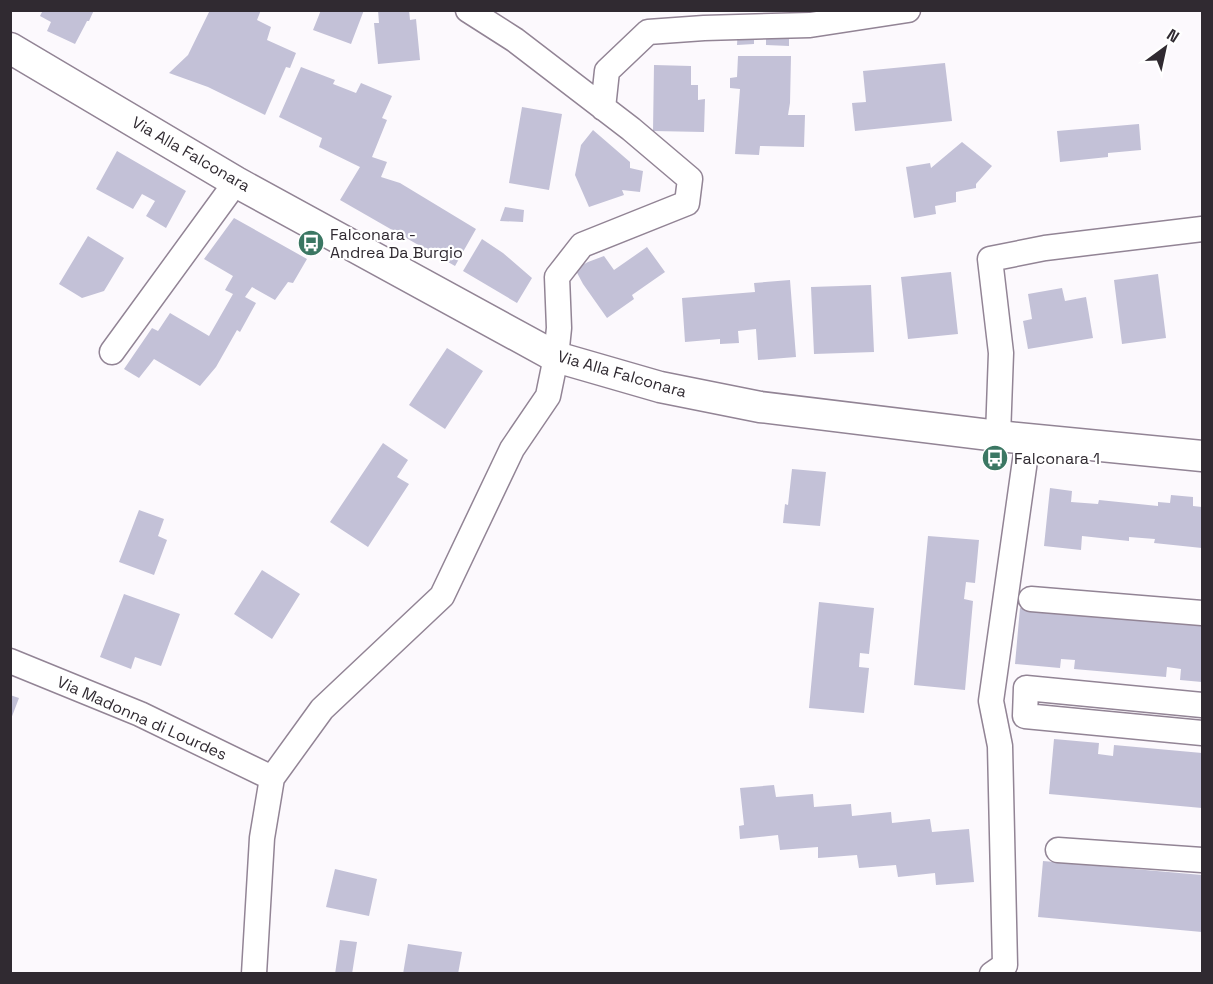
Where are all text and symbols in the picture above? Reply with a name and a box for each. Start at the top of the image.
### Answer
north arrow [1135,18,1195,78]
text: N [1163,24,1183,48]
street label: Via Alla Falconara [128,112,254,196]
place label: Falconara - Andrea Da Burgio [330,224,463,263]
bus stop icon: Falconara - Andrea Da Burgio [296,228,326,258]
street label: Via Alla Falconara [555,346,689,402]
bus stop icon: Falconara 1 [980,443,1010,473]
place label: Falconara 1 [1014,448,1100,469]
street label: Via Madonna di Lourdes [54,671,230,765]

